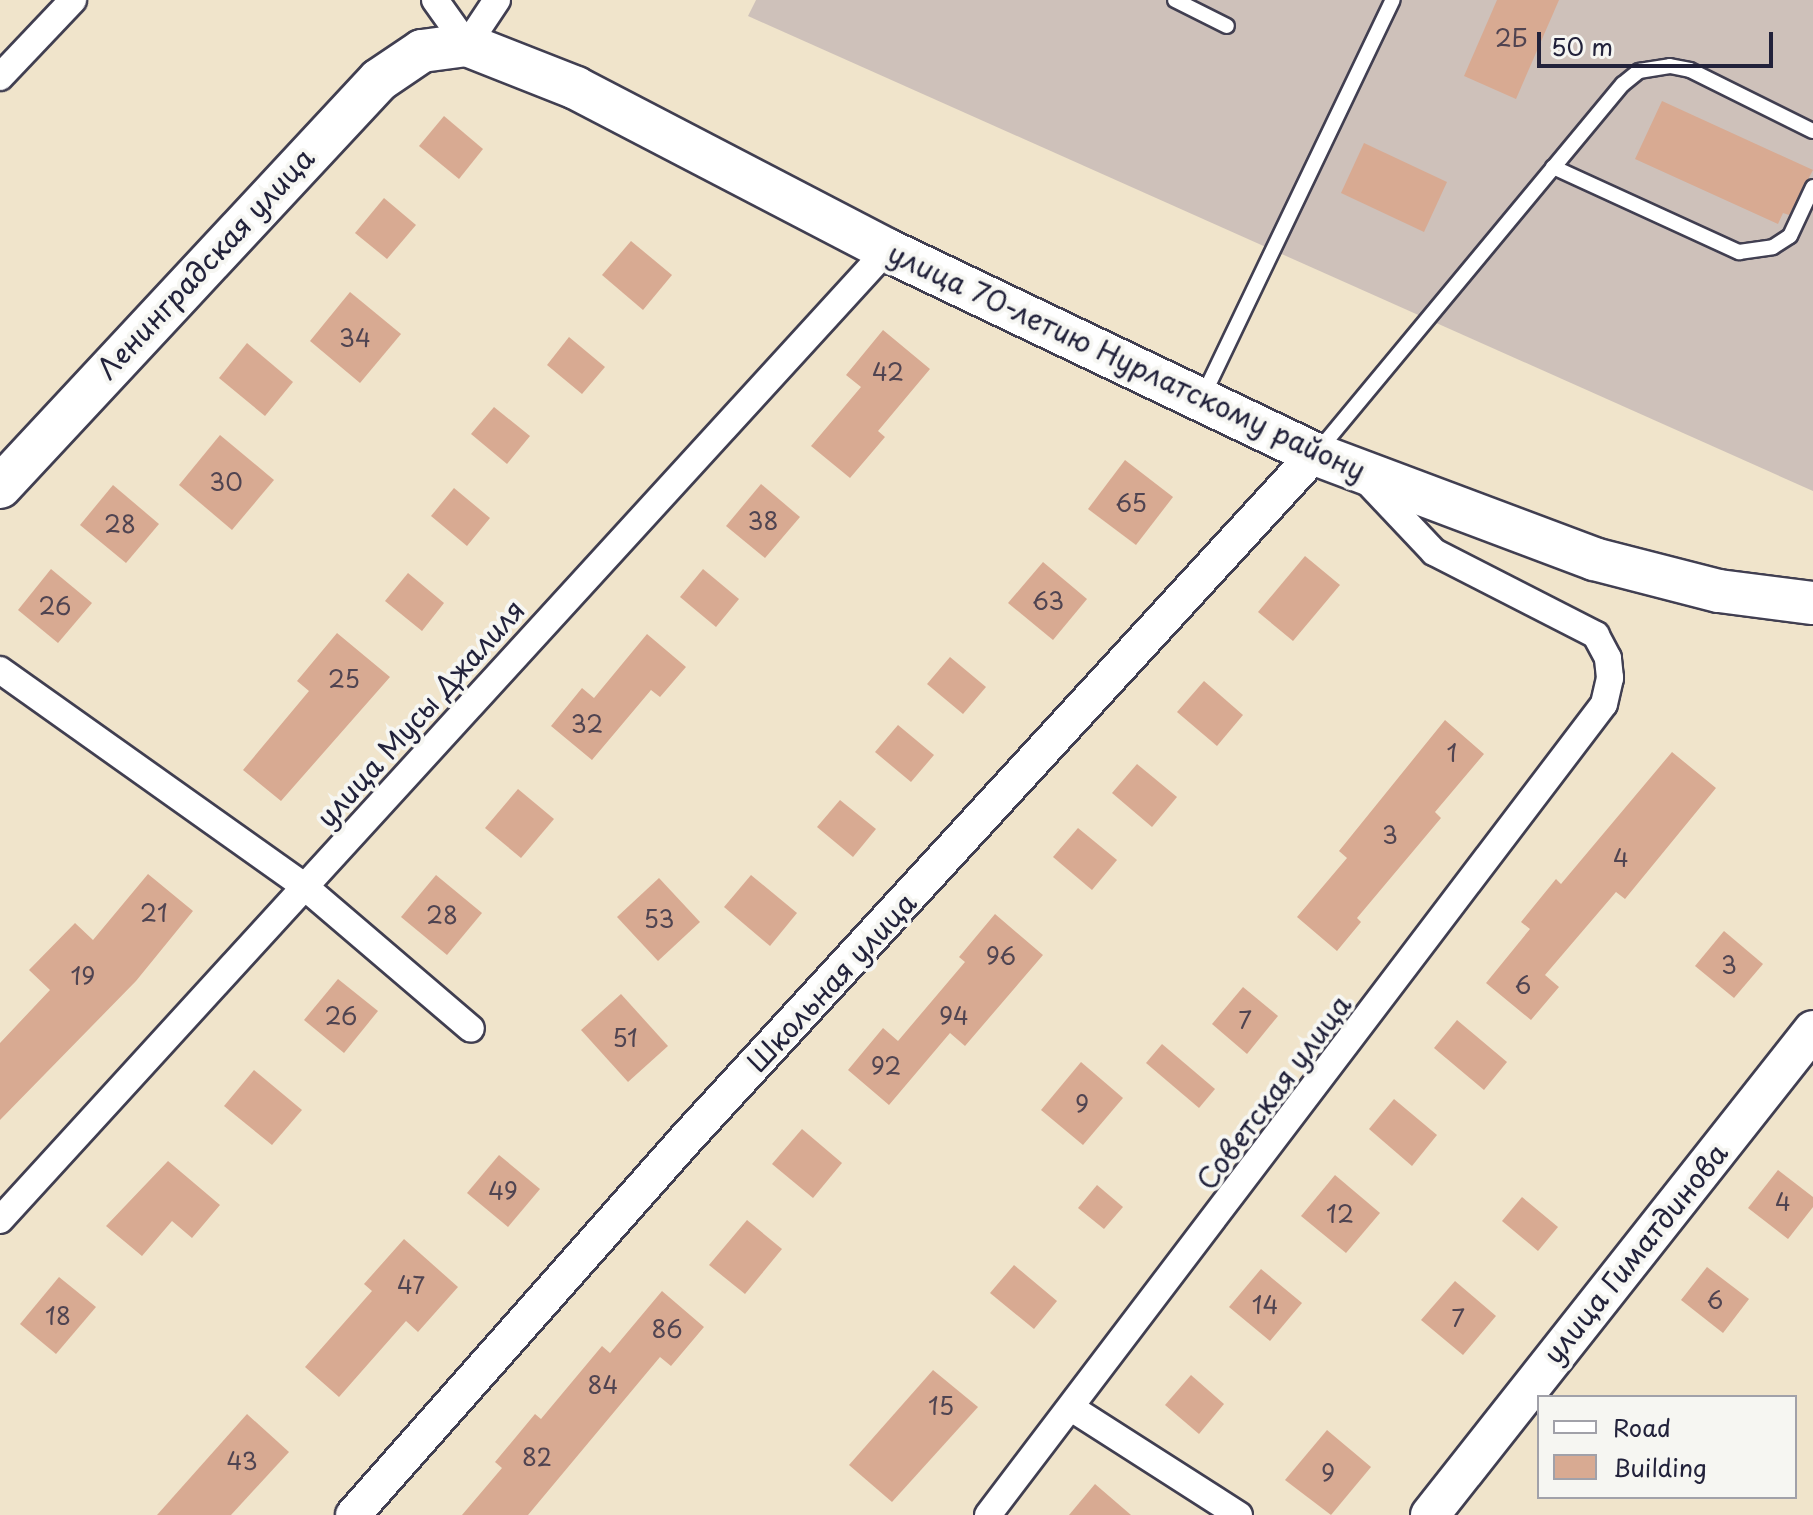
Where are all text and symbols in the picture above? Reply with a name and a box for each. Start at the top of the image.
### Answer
scale bar [1541,16,1777,66]
house number: 2Б [1495,24,1527,52]
text: 50 m [1551,28,1613,64]
street label: Ленинградская улица [89,140,321,386]
street label: улица 70-летию Нурлатскому району [883,235,1371,487]
house number: 34 [339,324,371,352]
house number: 42 [872,358,904,386]
house number: 30 [209,468,243,496]
house number: 65 [1115,489,1147,517]
house number: 38 [748,507,778,535]
house number: 28 [104,510,136,538]
house number: 63 [1032,587,1064,615]
street label: улица Мусы Джалиля [307,591,533,835]
house number: 26 [39,592,71,620]
house number: 25 [328,665,360,693]
house number: 32 [571,710,603,738]
house number: 1 [1447,739,1457,767]
house number: 3 [1382,821,1398,849]
house number: 4 [1613,844,1629,872]
street label: Школьная улица [739,885,923,1079]
house number: 21 [140,899,168,927]
house number: 28 [426,901,458,929]
house number: 53 [644,905,674,933]
house number: 96 [986,942,1016,970]
house number: 3 [1721,951,1737,979]
house number: 19 [71,962,95,990]
house number: 6 [1515,971,1531,999]
street label: Советская улица [1188,987,1358,1197]
house number: 26 [325,1002,357,1030]
house number: 94 [939,1002,969,1030]
house number: 7 [1238,1006,1252,1034]
house number: 51 [612,1024,638,1052]
house number: 92 [871,1052,901,1080]
house number: 9 [1075,1090,1089,1118]
street label: улица Гиматдинова [1536,1136,1734,1370]
house number: 49 [488,1177,518,1205]
house number: 4 [1775,1188,1791,1216]
house number: 12 [1326,1200,1354,1228]
house number: 47 [397,1271,425,1299]
house number: 6 [1707,1286,1723,1314]
house number: 14 [1252,1291,1278,1319]
house number: 18 [45,1302,71,1330]
house number: 7 [1451,1304,1465,1332]
house number: 86 [651,1315,683,1343]
house number: 84 [588,1371,618,1399]
house number: 15 [928,1392,954,1420]
legend [1537,1395,1797,1499]
text: Road [1613,1409,1671,1445]
house number: 82 [522,1443,552,1471]
house number: 43 [226,1447,258,1475]
text: Building [1613,1449,1707,1485]
house number: 9 [1321,1459,1335,1487]

